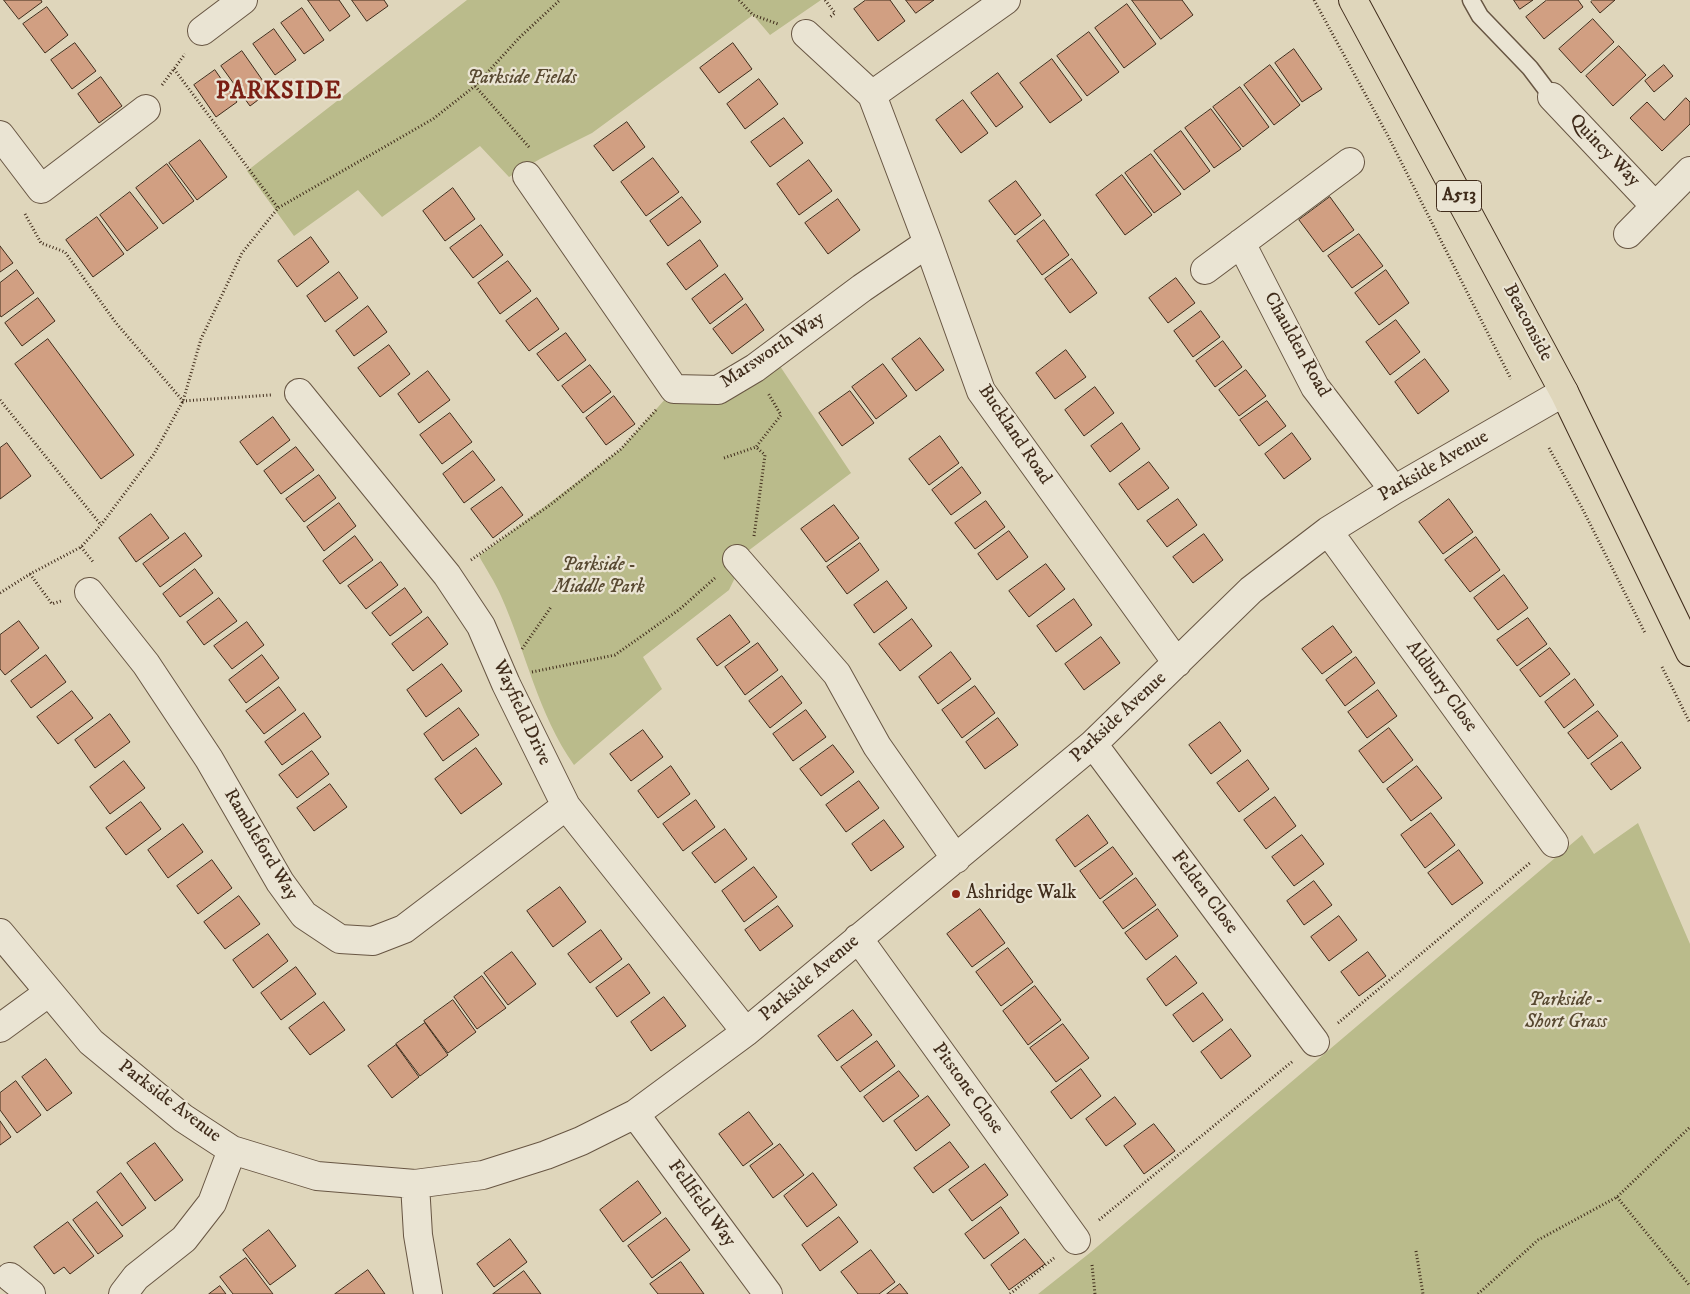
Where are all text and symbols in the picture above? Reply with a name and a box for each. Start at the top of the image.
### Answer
park label: Parkside Fields [467,68,577,90]
district label: PARKSIDE [215,79,343,107]
street label: Quincy Way [1564,110,1644,192]
road number: A513 [1436,180,1482,212]
street label: Beaconside [1497,281,1557,365]
street label: Chaulden Road [1258,289,1334,401]
street label: Marsworth Way [717,308,829,394]
street label: Buckland Road [972,381,1056,489]
street label: Parkside Avenue [1375,426,1493,508]
park label: Parkside - Middle Park [553,555,645,599]
street label: Aldbury Close [1400,637,1482,737]
street label: Wayfield Drive [487,657,555,769]
street label: Parkside Avenue [1066,668,1172,768]
street label: Rambleford Way [218,785,302,905]
street label: Felden Close [1165,847,1243,939]
place label: Ashridge Walk [966,883,1077,905]
marker: Ashridge Walk [950,888,962,900]
street label: Parkside Avenue [756,931,864,1027]
park label: Parkside - Short Grass [1525,990,1607,1034]
street label: Pitstone Close [926,1039,1008,1139]
street label: Parkside Avenue [113,1056,225,1148]
street label: Fellfield Way [662,1156,740,1252]

